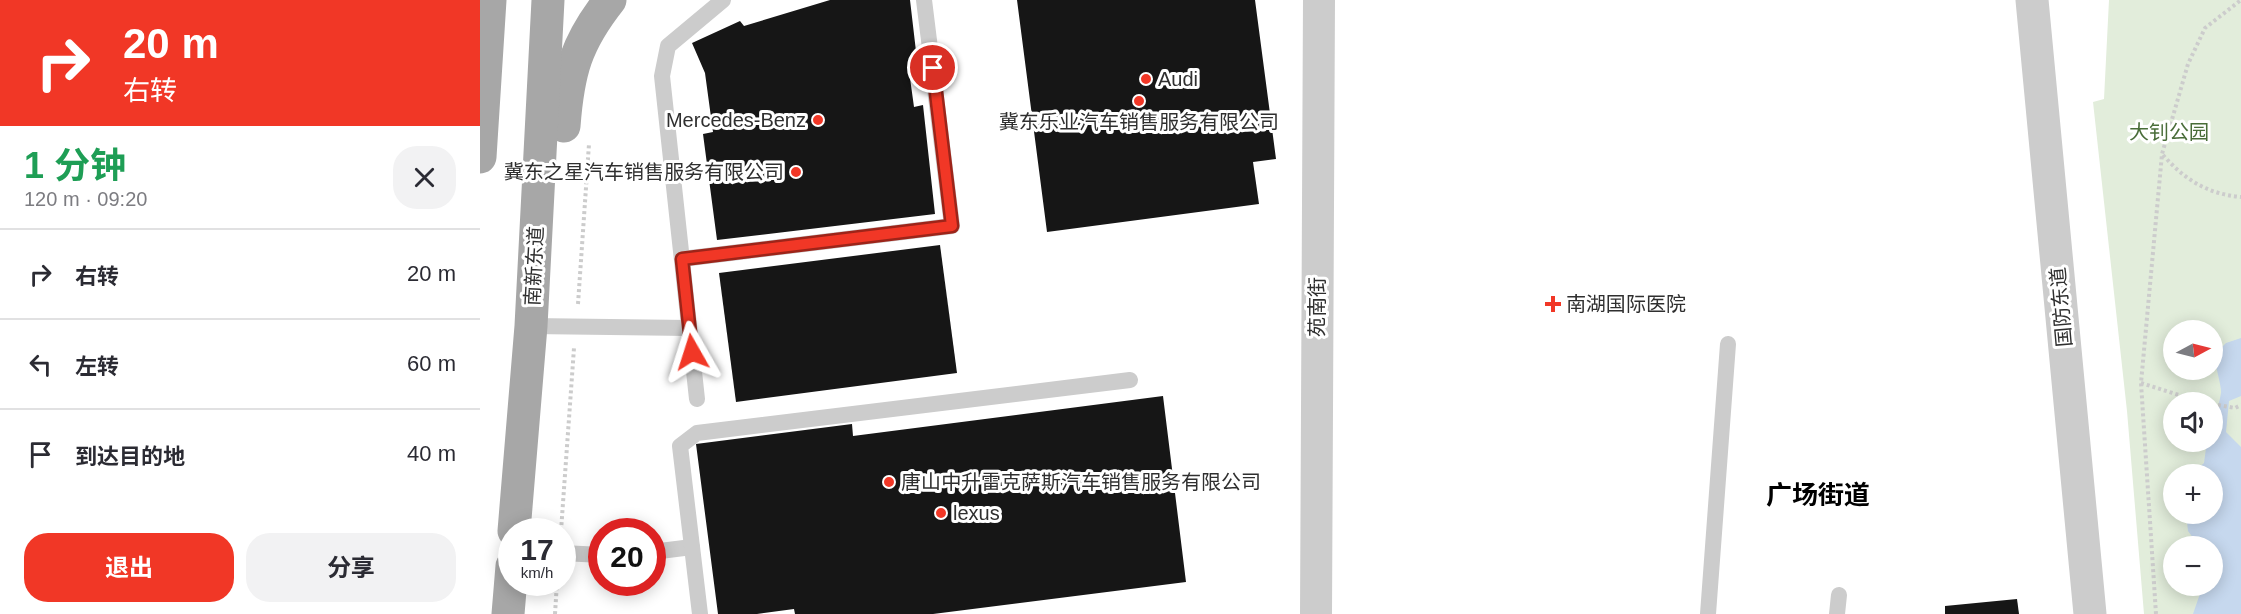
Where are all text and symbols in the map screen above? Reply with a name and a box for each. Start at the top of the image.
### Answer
text: 20 m [123,20,219,67]
icon: right [24,24,102,102]
pin [907,42,958,93]
icon: arrive [916,51,949,84]
place label: Audi [1158,68,1198,90]
marker: Audi [1139,72,1153,86]
text: 右转 [123,76,177,106]
marker: 冀东乐业汽车销售服务有限公司 [1132,94,1146,108]
place label: Mercedes-Benz [666,109,806,131]
place label: 冀东乐业汽车销售服务有限公司 [999,111,1279,133]
marker: Mercedes-Benz [811,113,825,127]
park label: 大钊公园 [2129,121,2209,143]
text: 1 分钟 [24,145,126,186]
button: close [393,146,456,209]
place label: 冀东之星汽车销售服务有限公司 [504,161,784,183]
marker: 冀东之星汽车销售服务有限公司 [789,165,803,179]
text: 120 m · 09:20 [24,188,147,210]
street label: 南新东道 [521,225,547,307]
icon: right [24,258,57,291]
text: 20 m [407,261,456,286]
text: 右转 [75,264,119,289]
street label: 国防东道 [2047,266,2075,348]
street label: 苑南街 [1306,277,1328,337]
place label: 南湖国际医院 [1566,293,1686,315]
marker: 南湖国际医院 [1544,295,1562,313]
position arrow [660,320,724,384]
north arrow [2163,320,2223,380]
map controls [2163,320,2223,596]
icon: left [24,348,57,381]
text: 60 m [407,351,456,376]
text: 左转 [75,354,119,379]
button: sound [2163,392,2223,452]
icon: arrive [24,438,57,471]
text: 40 m [407,441,456,466]
text: 到达目的地 [75,444,185,469]
button: + [2163,464,2223,524]
place label: 唐山中升雷克萨斯汽车销售服务有限公司 [901,471,1261,493]
marker: 唐山中升雷克萨斯汽车销售服务有限公司 [882,475,896,489]
district label: 广场街道 [1766,480,1870,510]
place label: lexus [953,502,1000,524]
marker: lexus [934,506,948,520]
speed limit sign: 20 [588,518,666,596]
button: 退出 [24,533,234,602]
button: 分享 [246,533,456,602]
text: 17 [520,533,554,566]
button: − [2163,536,2223,596]
text: km/h [521,564,553,581]

